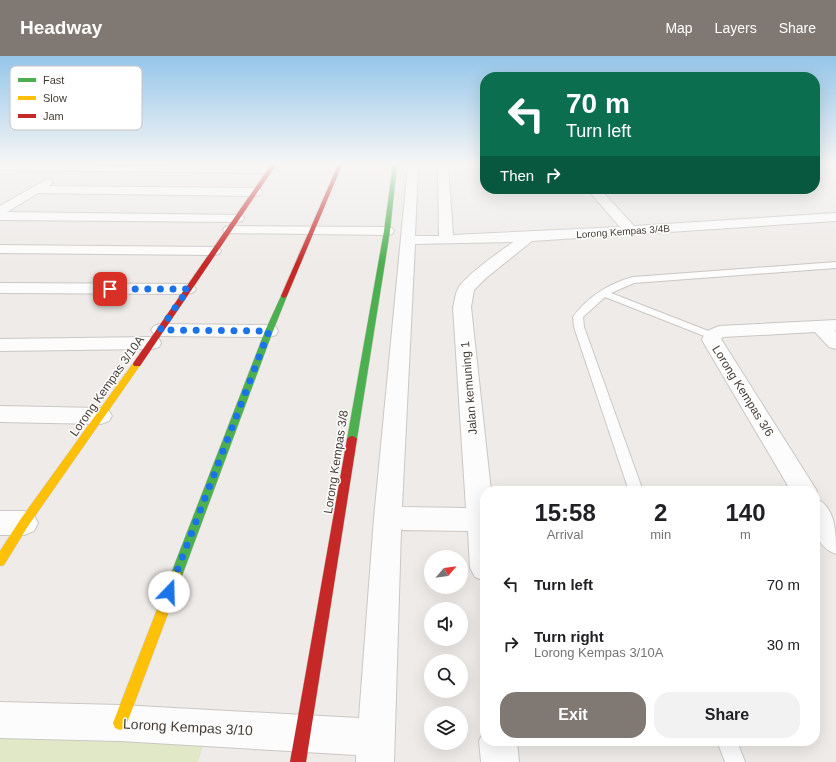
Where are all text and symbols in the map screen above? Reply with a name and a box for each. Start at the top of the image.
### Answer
text: Headway [20,17,102,38]
text: Map [665,20,693,36]
text: Layers [715,20,757,36]
text: Share [779,20,816,36]
legend [10,66,142,130]
text: Fast [43,74,64,86]
icon: left [500,88,552,140]
text: 70 m [566,88,630,119]
text: Slow [43,92,67,104]
text: Jam [43,110,64,122]
text: Turn left [566,121,631,141]
icon: right [542,164,564,186]
text: Then [500,167,534,184]
street label: Lorong Kempas 3/4B [576,223,671,240]
pin [93,272,127,306]
icon: arrive [99,278,121,300]
street label: Lorong Kempas 3/10A [67,333,147,439]
street label: Jalan kemuning 1 [458,340,480,435]
street label: Lorong Kempas 3/6 [709,343,777,439]
street label: Lorong Kempas 3/8 [321,409,351,515]
text: 15:58 [534,499,596,526]
text: 2 [654,499,667,526]
text: 140 [726,499,766,526]
text: Arrival [547,527,584,542]
text: min [650,527,671,542]
text: m [740,527,751,542]
north arrow [424,550,468,594]
map controls [424,550,468,750]
position arrow [148,571,190,613]
icon: left [500,573,522,595]
text: Turn left [534,576,593,593]
text: 70 m [767,576,800,593]
button: sound [424,602,468,646]
text: Turn right [534,628,604,645]
icon: right [500,633,522,655]
text: 30 m [767,636,800,653]
text: Lorong Kempas 3/10A [534,645,663,660]
button: search [424,654,468,698]
button: Exit [500,692,646,738]
button: Share [654,692,800,738]
button: layers [424,706,468,750]
street label: Lorong Kempas 3/10 [123,716,254,738]

